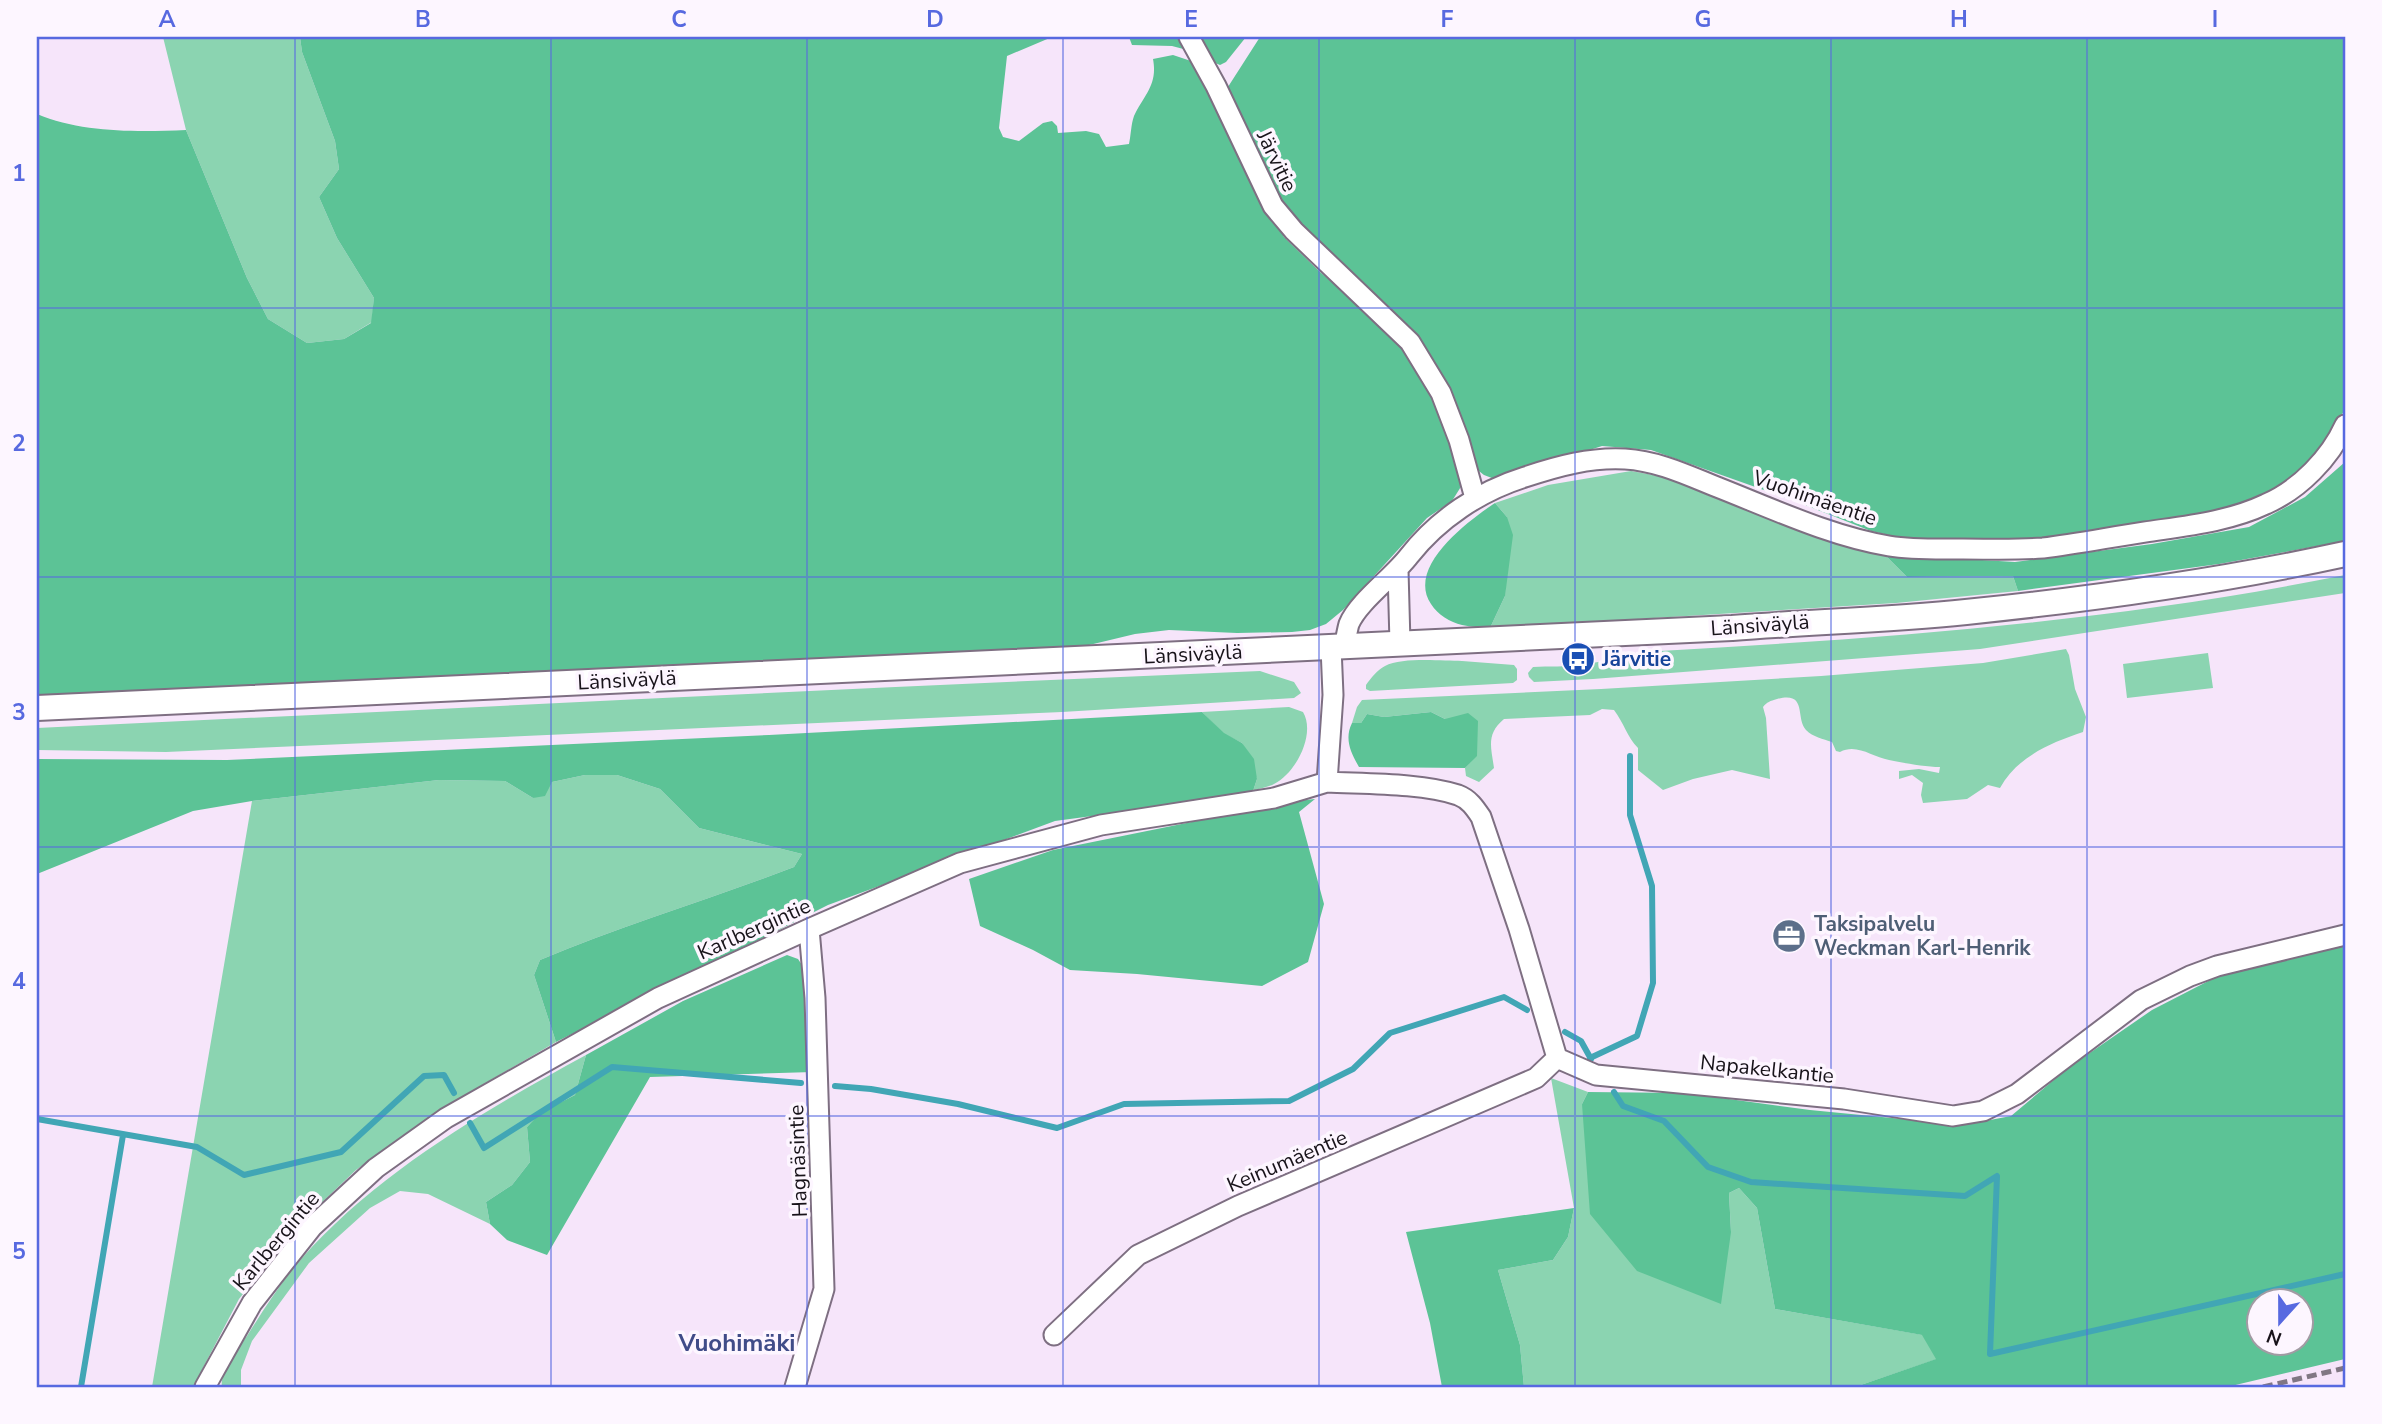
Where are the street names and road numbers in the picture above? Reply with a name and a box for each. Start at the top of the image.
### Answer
street label: Järvitie [1250,125,1304,196]
street label: Vuohimäentie [1748,463,1881,532]
street label: Länsiväylä [1710,608,1810,642]
street label: Länsiväylä [1143,637,1243,671]
street label: Länsiväylä [577,663,677,697]
street label: Karlbergintie [693,892,815,966]
street label: Napakelkantie [1699,1048,1835,1090]
street label: Hagnäsintie [782,1104,814,1218]
street label: Keinumäentie [1223,1123,1351,1199]
street label: Karlbergintie [226,1186,326,1296]

